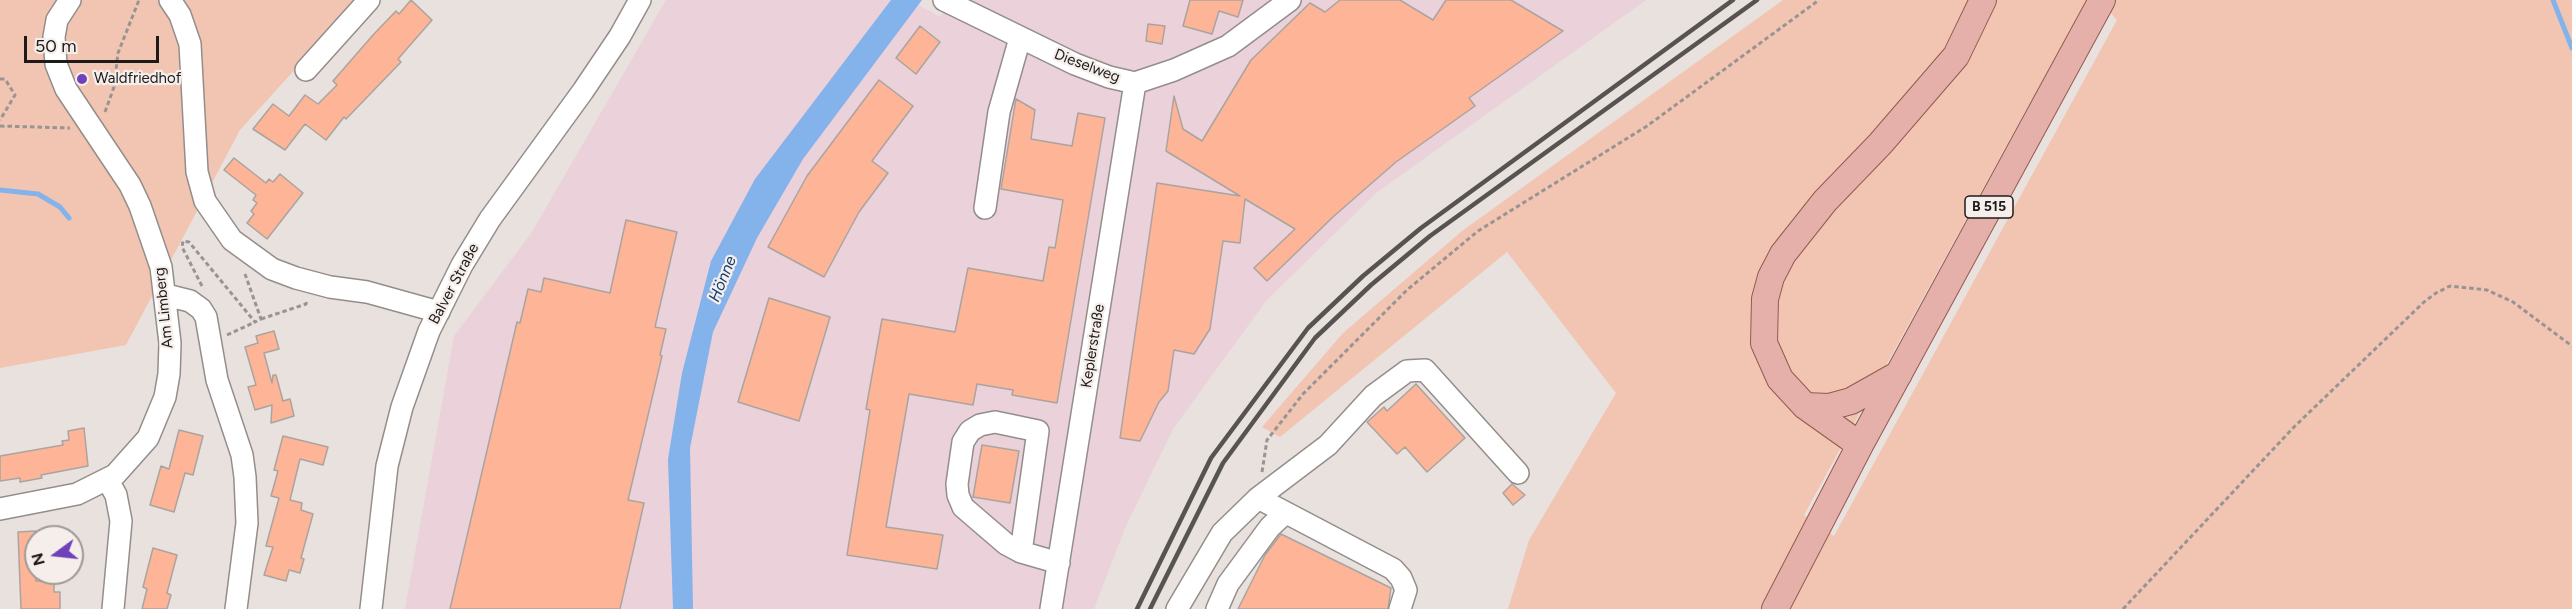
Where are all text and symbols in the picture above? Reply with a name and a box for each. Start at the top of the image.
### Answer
scale bar [27,24,162,62]
text: 50 m [35,35,77,57]
street label: Dieselweg [1052,45,1122,87]
place label: Waldfriedhof [94,70,181,88]
marker: Waldfriedhof [75,72,89,86]
road number: B 515 [1965,196,2013,218]
street label: Balver Straße [425,241,483,327]
water label: Hönne [705,253,741,305]
street label: Am Limberg [151,267,177,349]
street label: Keplerstraße [1077,303,1109,389]
north arrow [24,525,84,585]
text: N [27,551,49,568]

